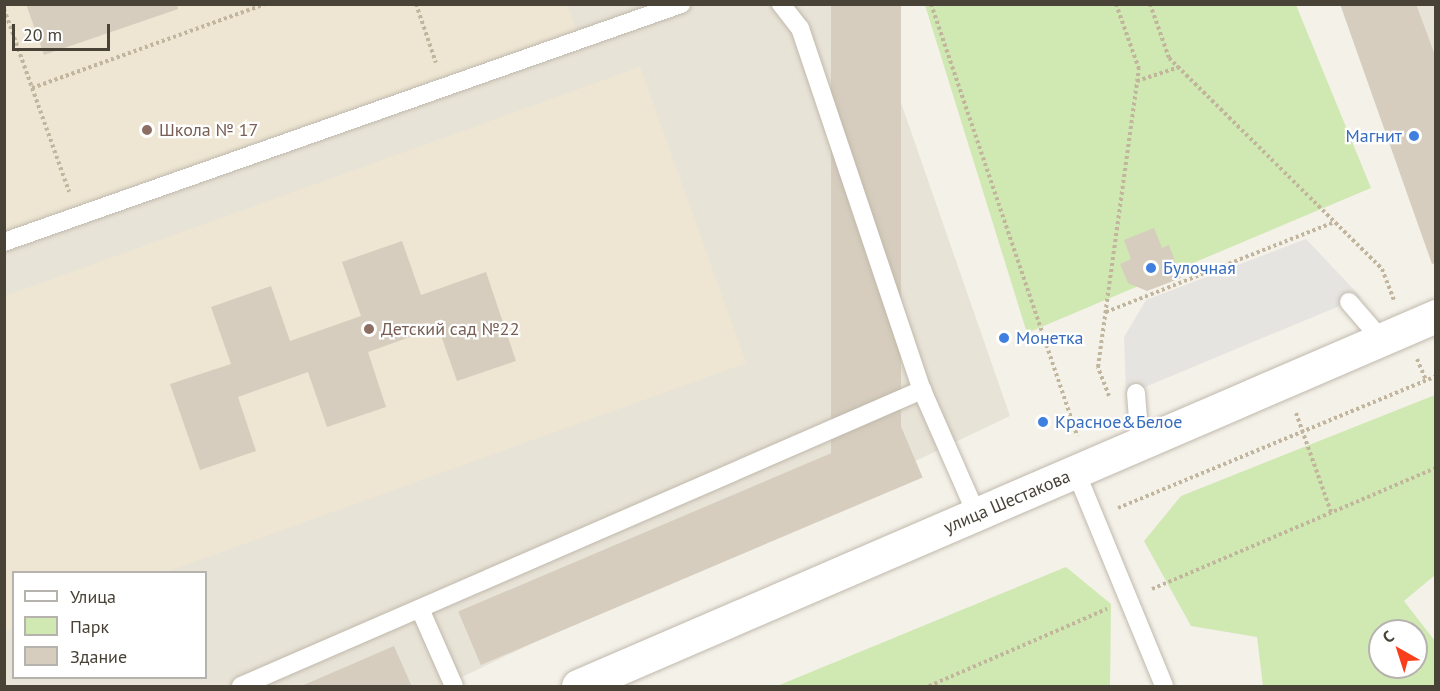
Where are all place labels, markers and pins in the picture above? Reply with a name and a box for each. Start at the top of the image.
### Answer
place label: Школа № 17 [159,119,258,141]
marker: Школа № 17 [140,123,154,137]
place label: Магнит [1345,125,1402,147]
marker: Магнит [1407,129,1421,143]
place label: Булочная [1163,257,1236,279]
marker: Булочная [1144,261,1158,275]
place label: Детский сад №22 [381,318,519,340]
marker: Детский сад №22 [362,322,376,336]
place label: Монетка [1016,327,1083,349]
marker: Монетка [997,331,1011,345]
place label: Красное&Белое [1055,411,1182,433]
marker: Красное&Белое [1036,415,1050,429]

